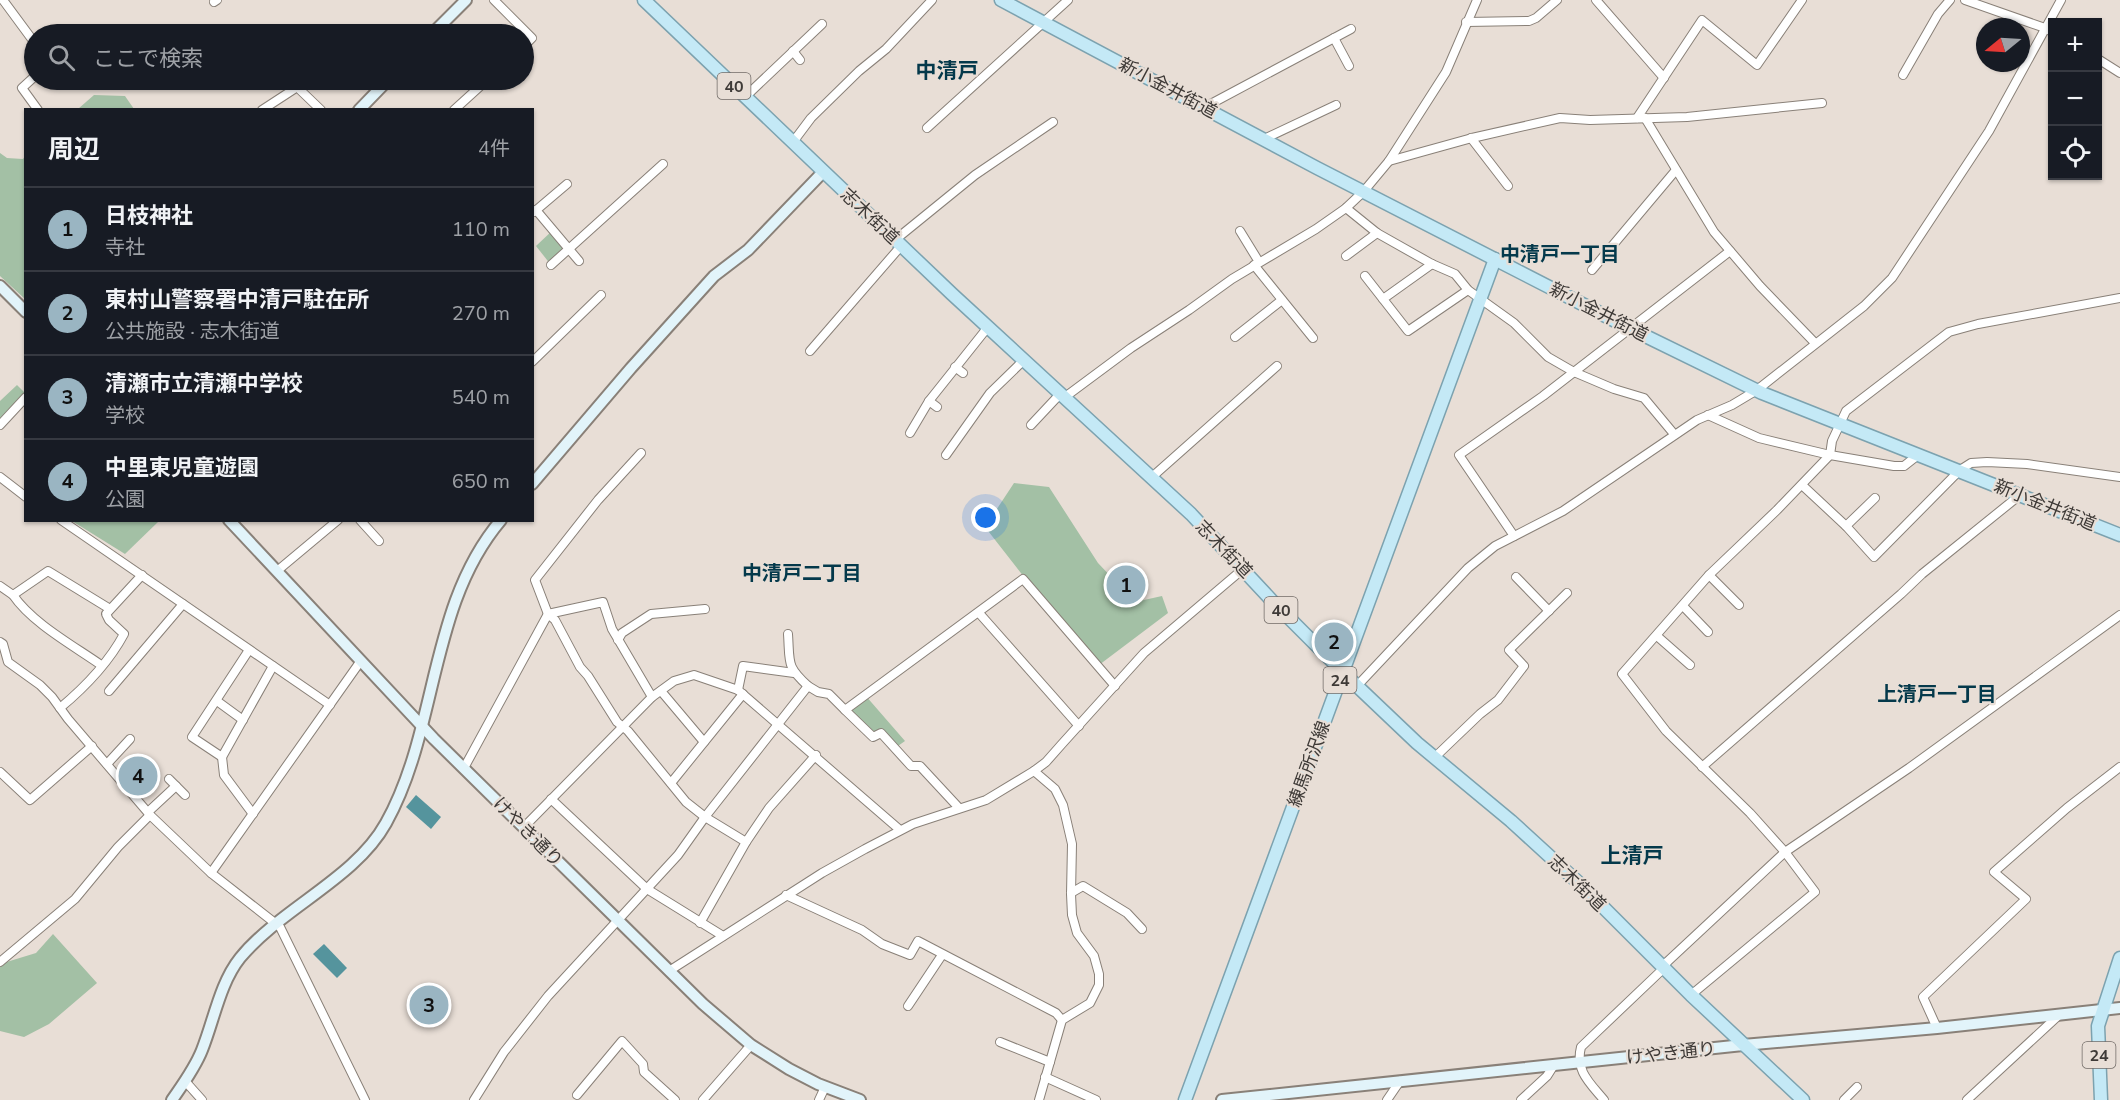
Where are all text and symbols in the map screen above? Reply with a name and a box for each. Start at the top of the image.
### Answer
north arrow [1976,18,2030,72]
map controls [2048,18,2102,180]
button: + [2048,18,2102,72]
search box [24,24,534,90]
icon: search [45,41,78,74]
text: ここで検索 [93,44,203,74]
street label: 新小金井街道 [1115,52,1221,124]
district label: 中清戸 [916,57,979,85]
button: − [2048,72,2102,126]
road number: 40 [718,73,750,99]
button: locate [2048,126,2102,180]
text: 周辺 [48,132,100,167]
text: 4件 [478,135,510,162]
street label: 志木街道 [835,183,905,249]
text: 日枝神社 [105,201,193,231]
text: 1 [62,216,74,243]
text: 110 m [452,216,510,243]
text: 寺社 [105,234,145,261]
district label: 中清戸一丁目 [1500,241,1620,268]
street label: 新小金井街道 [1545,277,1653,347]
text: 東村山警察署中清戸駐在所 [105,285,369,315]
text: 2 [62,300,74,327]
text: 270 m [452,300,510,327]
text: 公共施設 · 志木街道 [105,318,280,345]
text: 清瀬市立清瀬中学校 [105,369,303,399]
text: 3 [62,384,74,411]
text: 540 m [452,384,510,411]
text: 学校 [105,402,145,429]
text: 中里東児童遊園 [105,453,259,483]
text: 4 [62,468,74,495]
text: 650 m [452,468,510,495]
street label: 新小金井街道 [1990,474,2100,536]
text: 公園 [105,486,145,513]
your location [971,503,1000,532]
street label: 志木街道 [1190,515,1258,583]
district label: 中清戸二丁目 [742,560,862,587]
pin: 1 [1106,562,1146,608]
road number: 40 [1264,597,1298,623]
pin: 2 [1314,620,1354,664]
road number: 24 [1324,667,1356,693]
district label: 上清戸一丁目 [1877,681,1997,708]
street label: 練馬所沢線 [1282,718,1336,810]
pin: 4 [118,754,158,798]
street label: けやき通り [488,792,568,872]
district label: 上清戸 [1601,842,1664,870]
street label: 志木街道 [1543,849,1611,917]
pin: 3 [410,982,448,1028]
street label: けやき通り [1625,1036,1717,1070]
road number: 24 [2082,1042,2116,1068]

